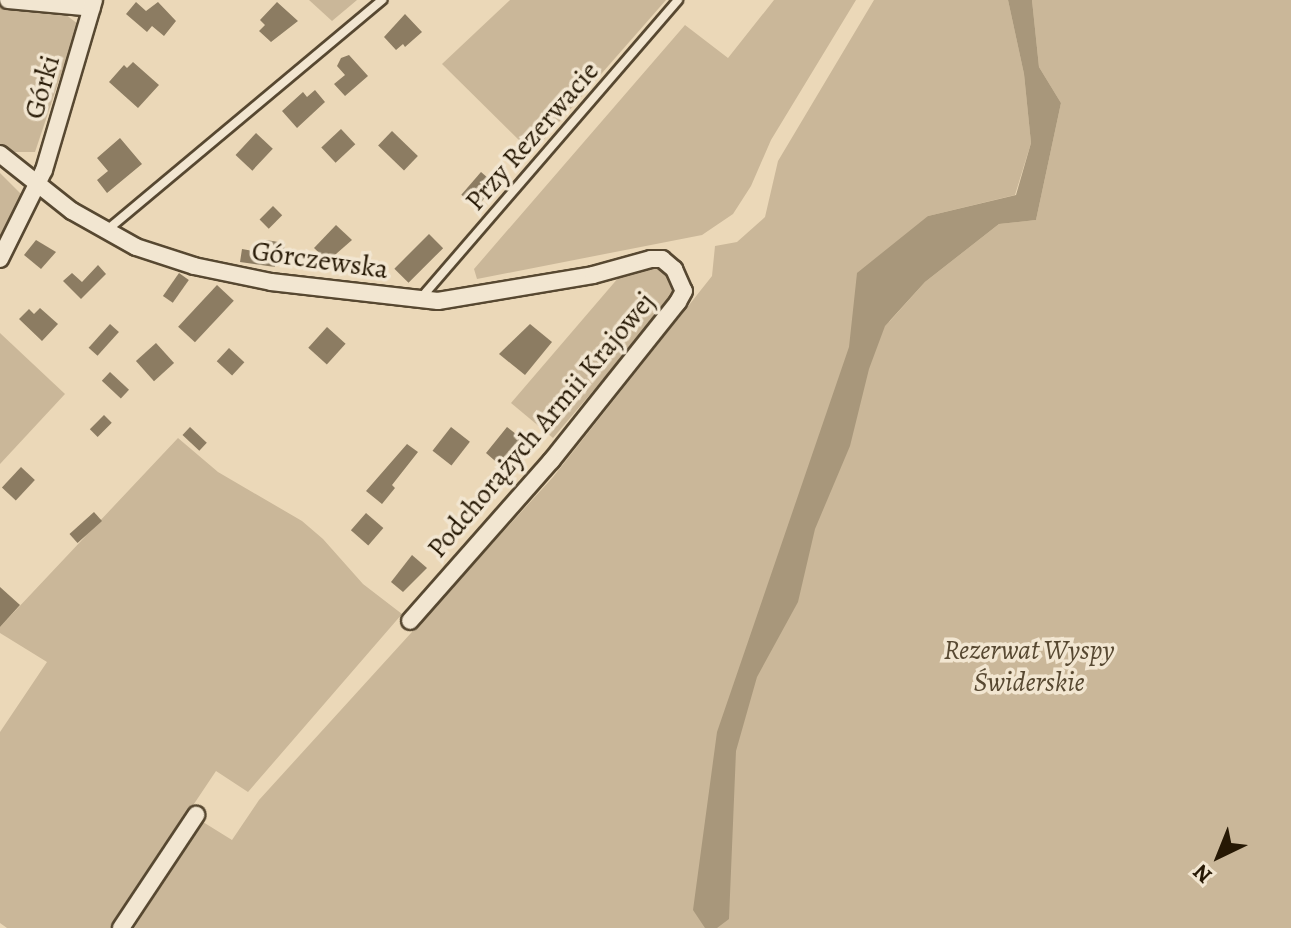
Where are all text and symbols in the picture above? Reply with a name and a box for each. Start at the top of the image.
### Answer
street label: Górki [17,51,67,123]
street label: Przy Rezerwacie [458,54,606,218]
street label: Górczewska [250,234,390,286]
street label: Podchorążych Armii Krajowej [420,285,662,565]
park label: Rezerwat Wyspy Świderskie [944,633,1114,699]
north arrow [1179,816,1259,896]
text: N [1187,857,1219,890]

